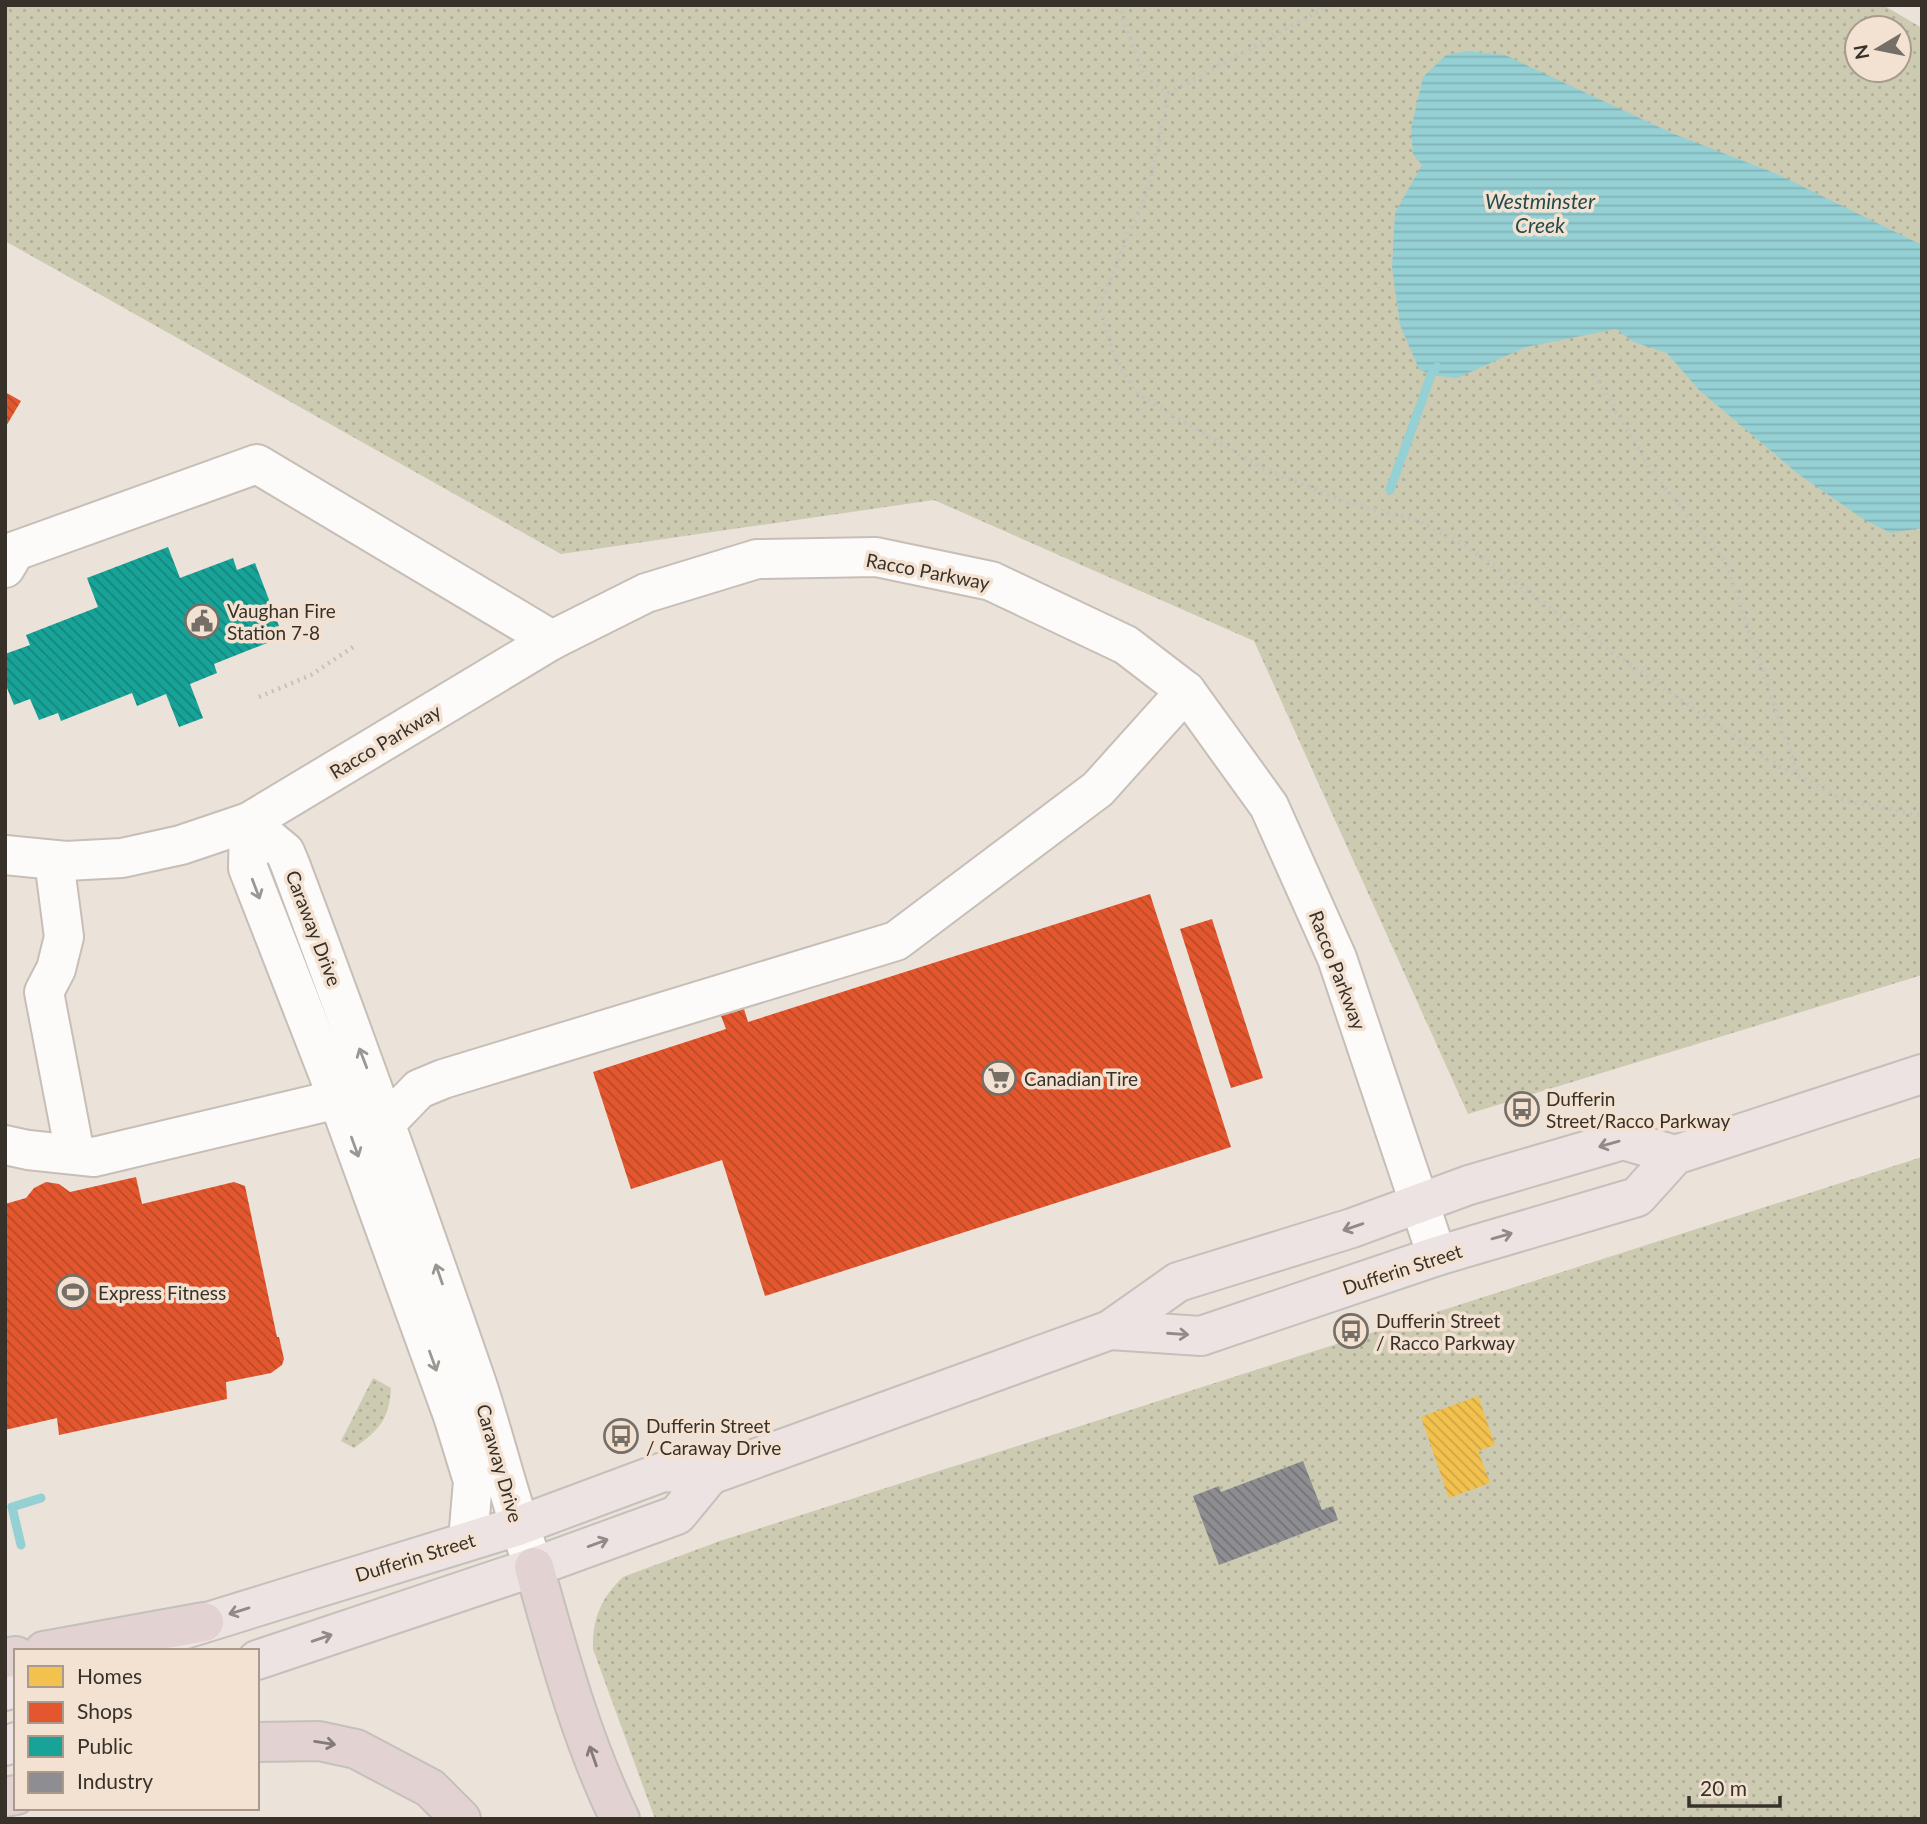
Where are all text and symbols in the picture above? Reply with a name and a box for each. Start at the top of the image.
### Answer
north arrow [1843,14,1913,84]
text: N [1848,43,1873,61]
water label: Westminster Creek [1485,188,1596,237]
street label: Racco Parkway [864,548,992,594]
place label: Vaughan Fire Station 7-8 [227,599,336,644]
public building icon: Vaughan Fire Station 7-8 [183,602,221,640]
street label: Racco Parkway [325,699,445,783]
street label: Caraway Drive [281,867,347,989]
one-way arrow [251,878,264,900]
street label: Racco Parkway [1305,907,1371,1033]
one-way arrow [355,1047,368,1069]
supermarket icon: Canadian Tire [980,1059,1018,1097]
place label: Canadian Tire [1024,1067,1138,1090]
place label: Dufferin Street/Racco Parkway [1546,1087,1730,1132]
bus stop icon: Dufferin Street/Racco Parkway [1503,1090,1541,1128]
one-way arrow [350,1136,362,1158]
one-way arrow [1599,1138,1621,1151]
one-way arrow [1343,1222,1365,1234]
one-way arrow [1491,1229,1513,1242]
street label: Dufferin Street [1339,1239,1465,1299]
one-way arrow [432,1264,444,1286]
sports icon: Express Fitness [54,1273,92,1311]
place label: Express Fitness [98,1281,226,1304]
place label: Dufferin Street / Racco Parkway [1376,1309,1515,1354]
bus stop icon: Dufferin Street / Racco Parkway [1332,1312,1370,1350]
one-way arrow [1166,1328,1189,1341]
one-way arrow [428,1350,440,1372]
street label: Caraway Drive [472,1401,528,1525]
place label: Dufferin Street / Caraway Drive [646,1414,781,1459]
bus stop icon: Dufferin Street / Caraway Drive [602,1417,640,1455]
street label: Dufferin Street [352,1528,478,1586]
one-way arrow [586,1536,608,1549]
one-way arrow [229,1605,251,1618]
one-way arrow [310,1631,332,1643]
legend [14,1649,259,1810]
text: Homes [77,1663,142,1688]
text: Shops [77,1698,133,1723]
text: Public [77,1733,133,1758]
one-way arrow [313,1737,336,1750]
one-way arrow [586,1746,598,1768]
scale bar [1689,1764,1780,1808]
text: Industry [77,1768,153,1793]
text: 20 m [1700,1775,1747,1800]

